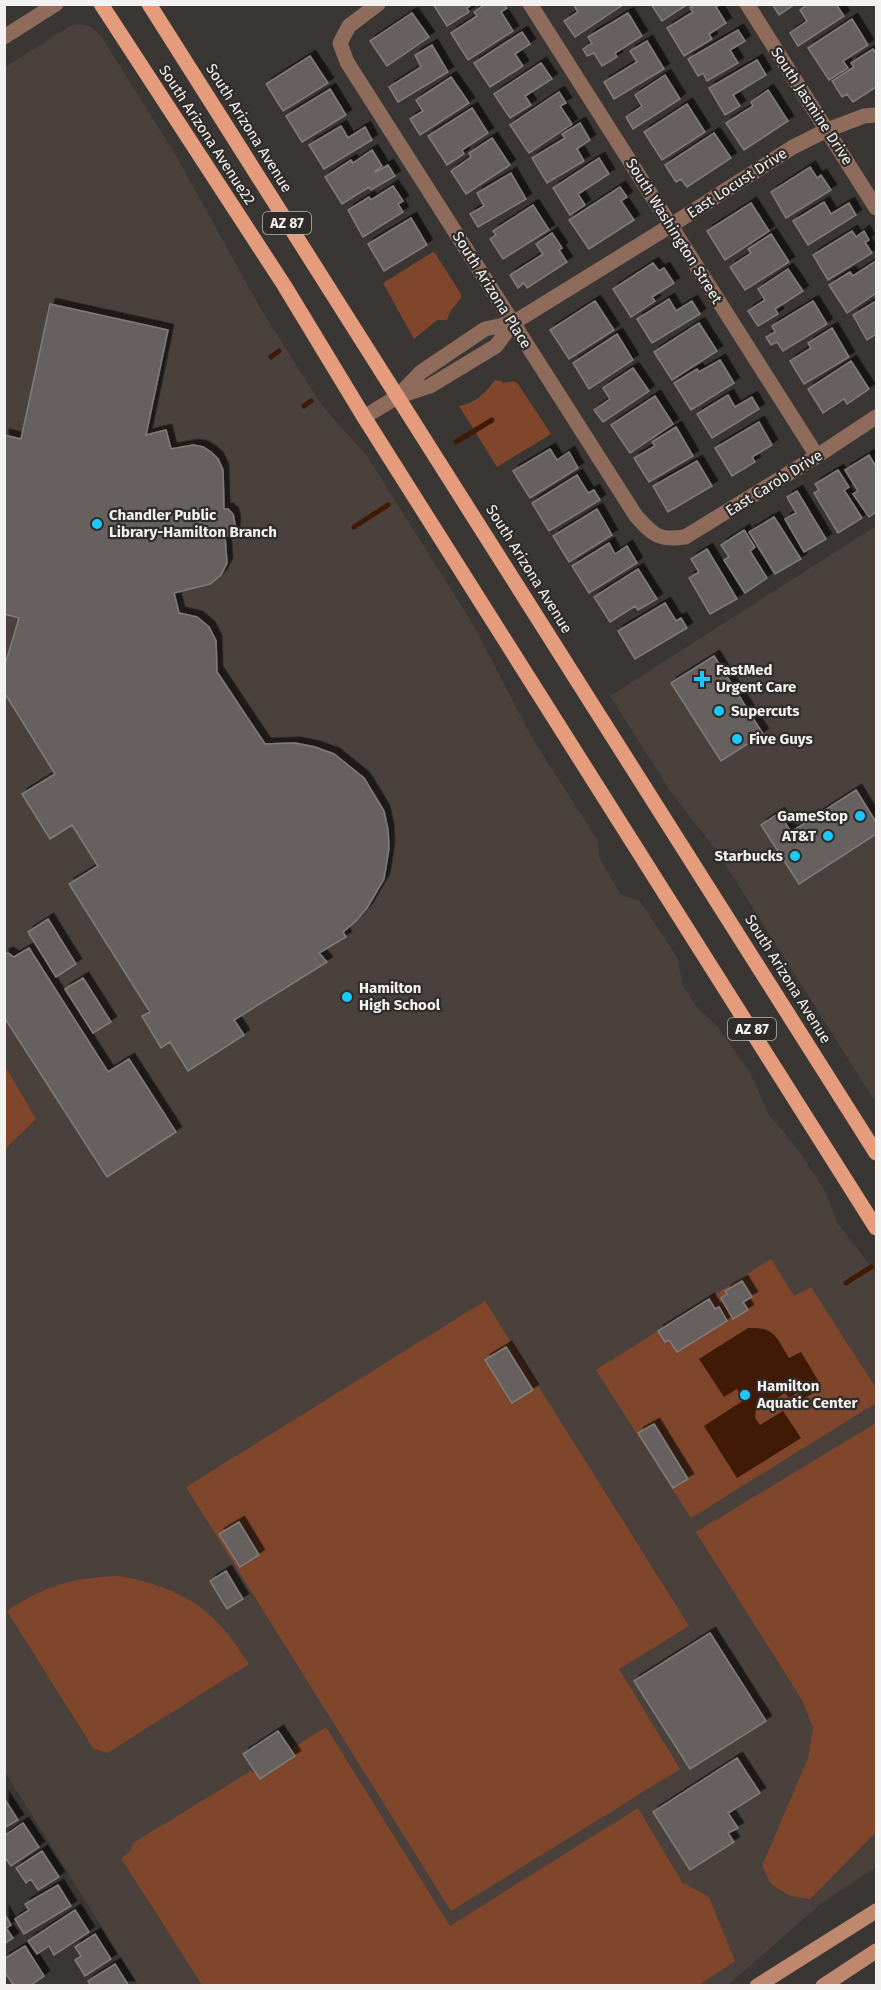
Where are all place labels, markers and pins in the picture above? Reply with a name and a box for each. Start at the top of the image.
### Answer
place label: Chandler Public Library-Hamilton Branch [109,506,277,541]
marker: Chandler Public Library-Hamilton Branch [90,517,104,531]
place label: FastMed Urgent Care [716,661,796,696]
marker: FastMed Urgent Care [693,670,711,688]
place label: Supercuts [731,702,800,720]
marker: Supercuts [712,704,726,718]
place label: Five Guys [749,730,813,748]
marker: Five Guys [730,732,744,746]
place label: GameStop [777,807,848,825]
marker: GameStop [853,809,867,823]
place label: AT&T [781,827,817,845]
marker: AT&T [821,829,835,843]
place label: Starbucks [714,847,783,865]
marker: Starbucks [788,849,802,863]
place label: Hamilton High School [359,979,441,1014]
marker: Hamilton High School [340,990,354,1004]
place label: Hamilton Aquatic Center [756,1377,858,1412]
marker: Hamilton Aquatic Center [738,1388,752,1402]

